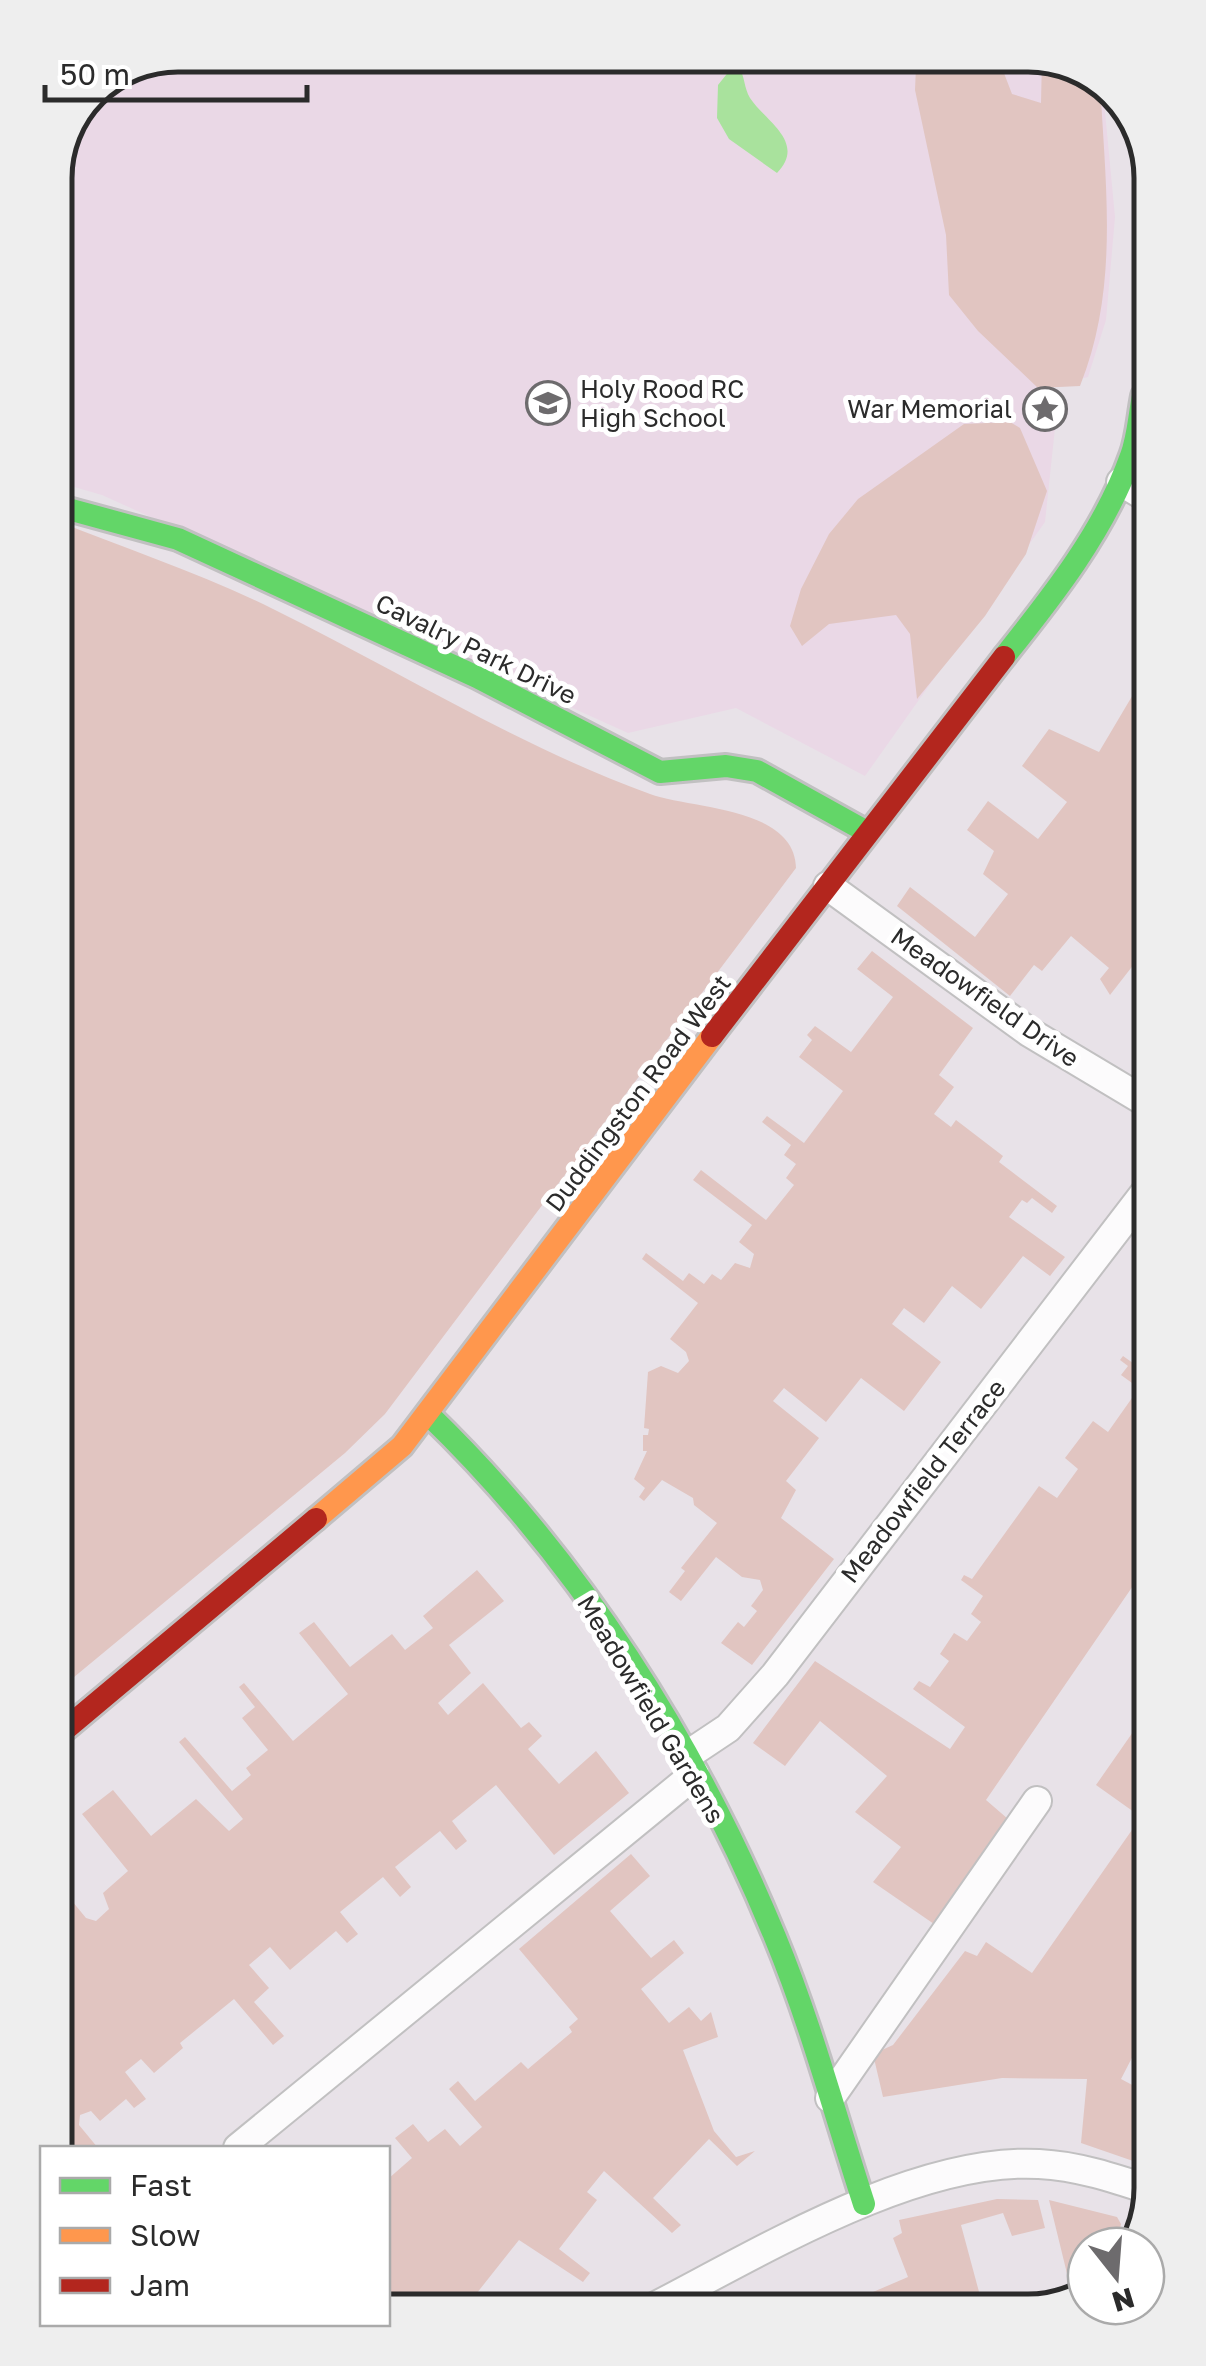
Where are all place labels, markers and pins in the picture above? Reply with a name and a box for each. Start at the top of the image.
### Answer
place label: Holy Rood RC High School [580,373,744,433]
school or university icon: Holy Rood RC High School [525,380,571,426]
place icon: War Memorial [1022,386,1068,432]
place label: War Memorial [847,393,1012,424]

